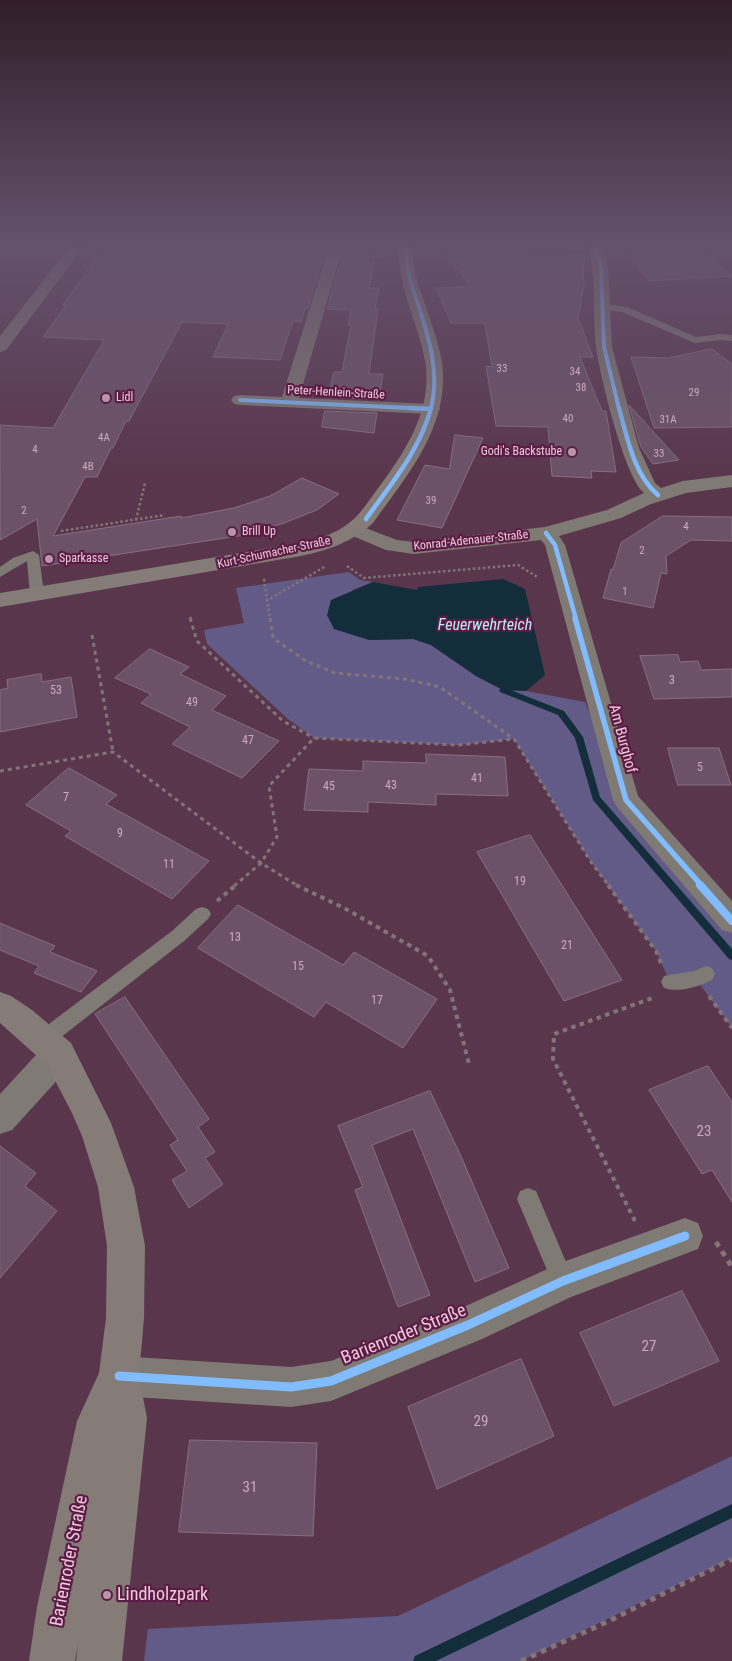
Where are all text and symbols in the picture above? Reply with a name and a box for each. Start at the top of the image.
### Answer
house number: 33 [497,362,507,376]
house number: 34 [570,365,580,379]
house number: 38 [576,381,586,395]
street label: Peter-Henlein-Straße [287,383,385,403]
house number: 29 [689,386,699,400]
place label: Lidl [116,391,133,405]
marker: Lidl [100,392,112,404]
house number: 40 [563,412,573,426]
house number: 31A [659,413,677,427]
house number: 4A [98,431,110,445]
house number: 4 [32,443,38,457]
place label: Godi's Backstube [481,445,562,459]
marker: Godi's Backstube [566,446,578,458]
house number: 33 [654,447,664,461]
house number: 4B [82,460,94,474]
house number: 39 [426,494,436,508]
house number: 2 [21,504,27,518]
house number: 4 [683,520,689,534]
place label: Brill Up [242,525,276,539]
marker: Brill Up [226,526,238,538]
street label: Konrad-Adenauer-Straße [413,528,529,554]
street label: Kurt-Schumacher-Straße [216,534,332,572]
house number: 2 [639,544,645,558]
place label: Sparkasse [59,552,108,566]
marker: Sparkasse [43,553,55,565]
house number: 1 [622,585,628,599]
water label: Feuerwehrteich [438,616,532,636]
house number: 3 [669,674,675,688]
house number: 53 [50,684,62,698]
house number: 49 [186,696,198,710]
street label: Am Burghof [604,703,640,775]
house number: 47 [242,734,254,748]
house number: 5 [697,761,703,775]
house number: 41 [471,772,483,786]
house number: 43 [385,779,397,793]
house number: 45 [323,780,335,794]
house number: 7 [63,791,69,805]
house number: 9 [117,827,123,841]
house number: 11 [163,858,175,872]
house number: 19 [514,875,526,889]
house number: 13 [229,931,241,945]
house number: 21 [561,939,573,953]
house number: 15 [292,960,304,974]
house number: 17 [371,994,383,1008]
house number: 23 [697,1123,711,1141]
street label: Barienroder Straße [338,1300,470,1370]
house number: 27 [642,1338,656,1356]
house number: 29 [474,1413,488,1431]
house number: 31 [243,1479,257,1497]
street label: Barienroder Straße [47,1494,93,1628]
place label: Lindholzpark [117,1584,208,1606]
marker: Lindholzpark [101,1589,113,1601]

